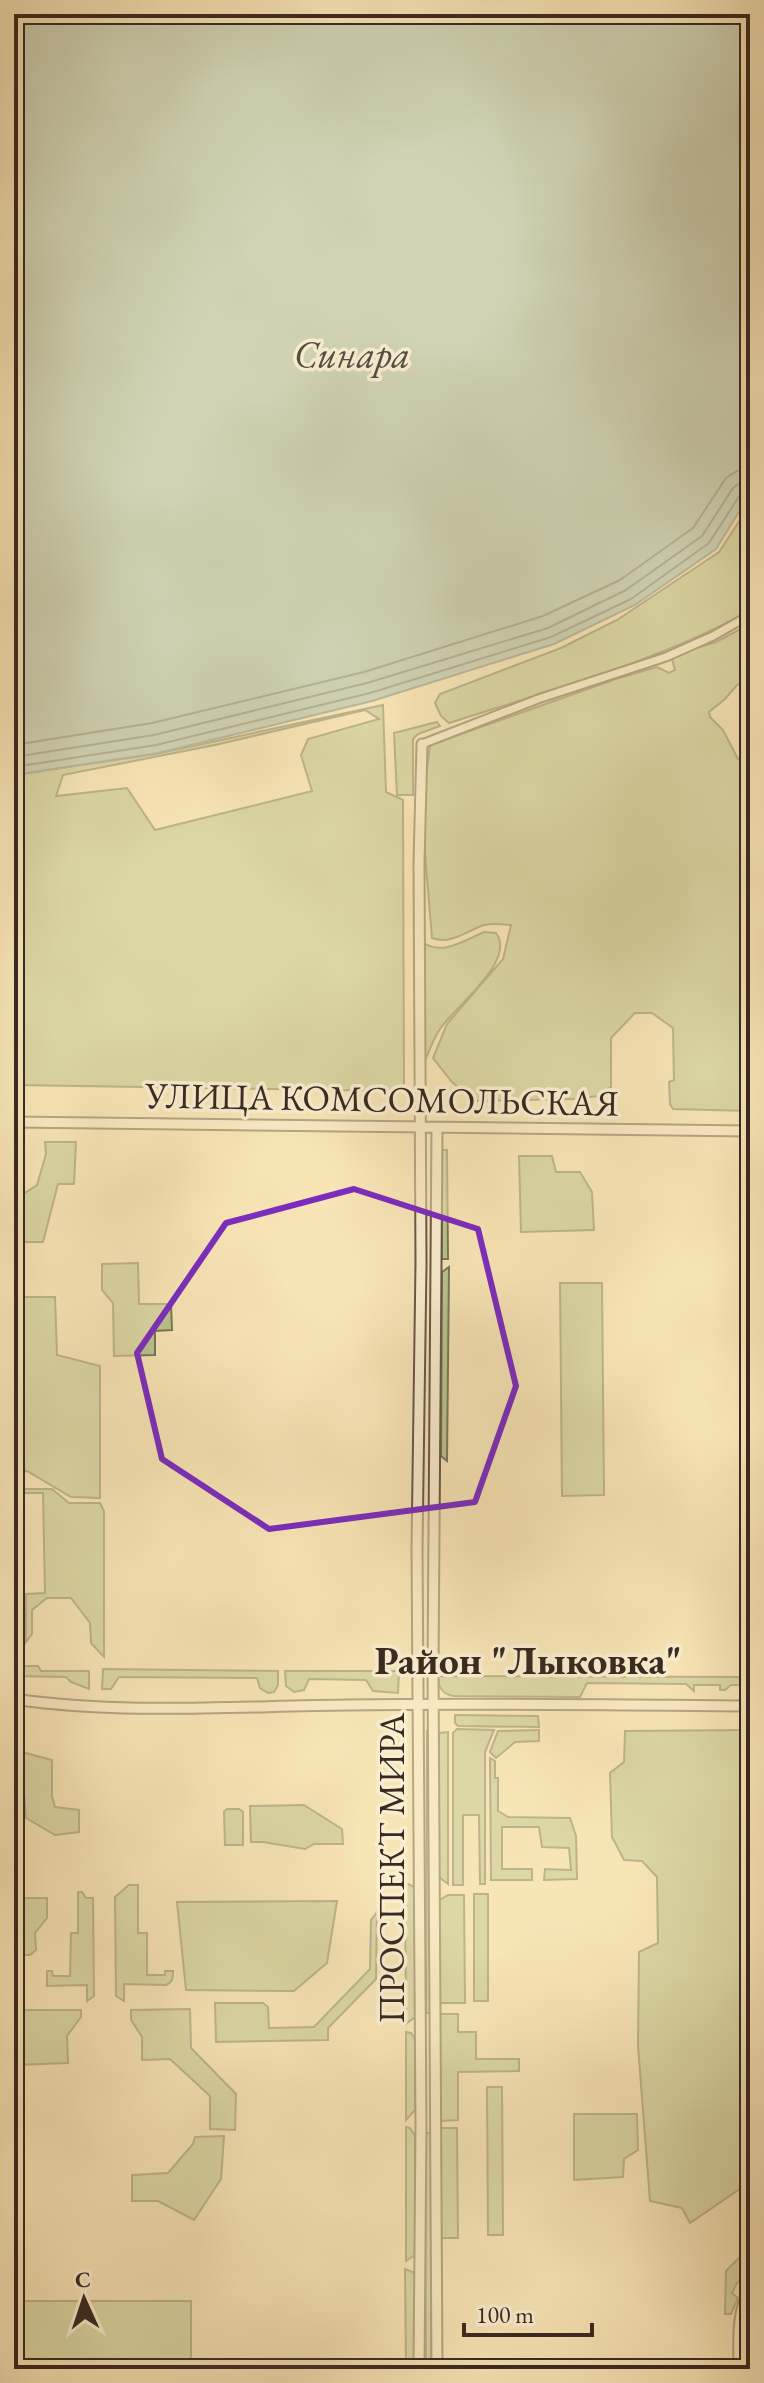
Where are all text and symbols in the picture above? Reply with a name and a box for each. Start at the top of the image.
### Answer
water label: Синара [294,329,410,378]
street label: УЛИЦА КОМСОМОЛЬСКАЯ [144,1071,619,1127]
district label: Район "Лыковка" [374,1634,682,1686]
street label: ПРОСПЕКТ МИРА [368,1712,415,2023]
north arrow [44,2259,124,2339]
text: С [74,2265,92,2294]
scale bar [464,2287,592,2337]
text: 100 m [476,2299,534,2330]

